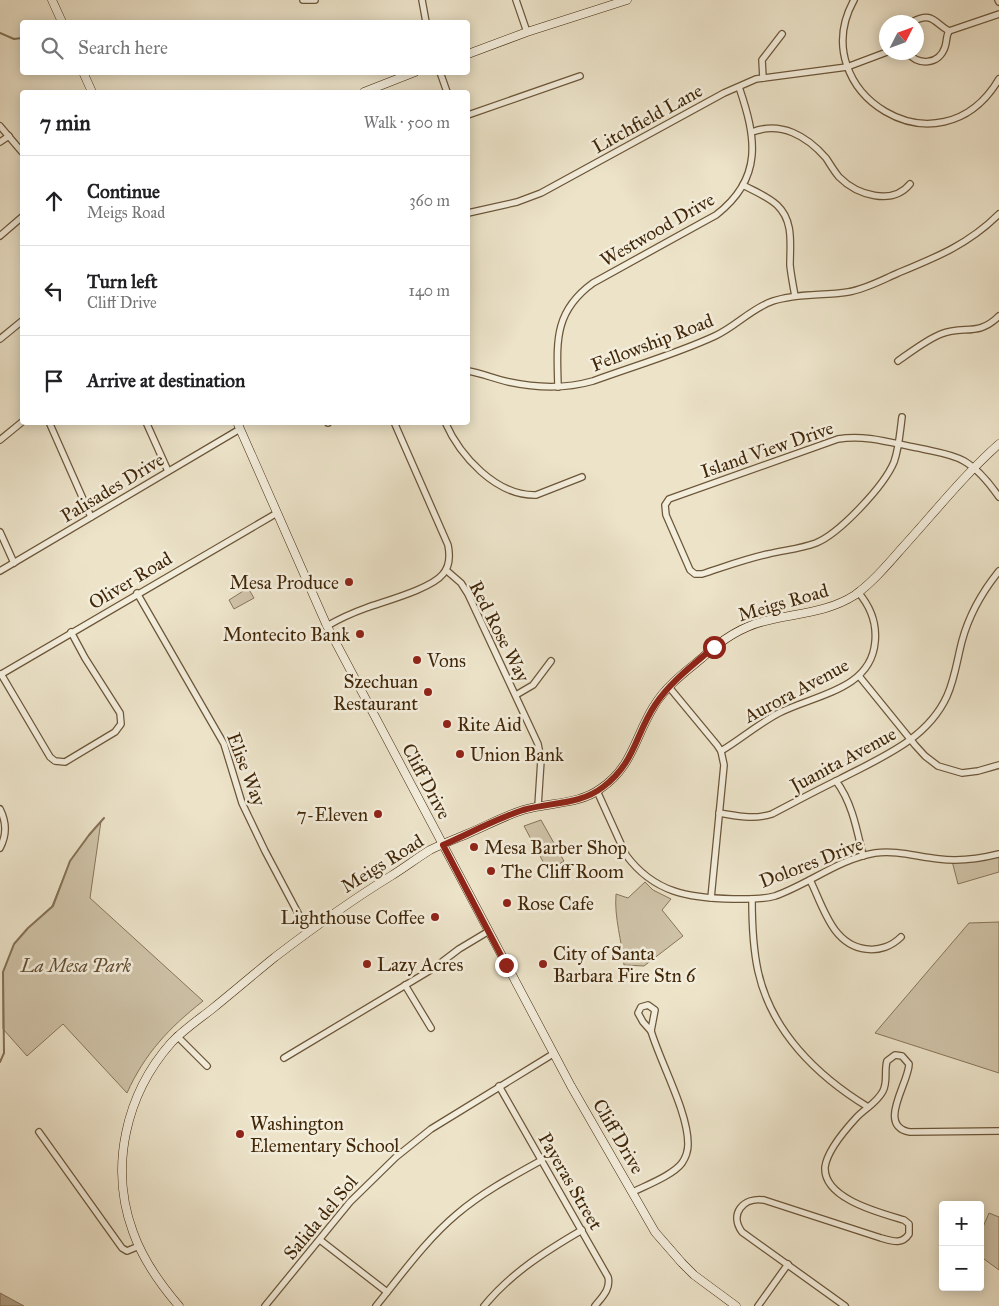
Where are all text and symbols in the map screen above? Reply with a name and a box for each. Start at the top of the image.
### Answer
north arrow [879,15,924,60]
search box [20,20,470,75]
icon: search [38,34,66,62]
text: Search here [78,36,168,59]
street label: Litchfield Lane [588,79,706,158]
text: 7 min [40,110,91,136]
text: Walk · 500 m [364,113,450,132]
text: Continue [87,180,160,203]
icon: ahead [40,187,68,215]
street label: Westwood Drive [596,187,719,271]
text: 360 m [409,191,450,210]
text: Meigs Road [87,203,165,222]
text: Turn left [87,270,157,293]
icon: left [40,277,68,305]
text: 140 m [409,281,450,300]
text: Cliff Drive [87,293,157,312]
street label: Fellowship Road [588,308,717,376]
icon: arrive [40,367,68,395]
text: Arrive at destination [87,369,245,392]
street label: Island View Drive [698,416,837,483]
street label: Palisades Drive [56,448,168,527]
street label: Oliver Road [84,546,176,614]
place label: Mesa Produce [230,571,339,594]
marker: Mesa Produce [343,576,355,588]
street label: Red Rose Way [464,577,535,687]
street label: Meigs Road [735,578,832,627]
place label: Montecito Bank [223,623,350,646]
marker: Montecito Bank [354,628,366,640]
route start [703,636,726,659]
place label: Vons [426,649,466,672]
street label: Aurora Avenue [739,653,853,728]
marker: Vons [411,654,423,666]
place label: Szechuan Restaurant [333,670,418,715]
marker: Szechuan Restaurant [422,686,434,698]
place label: Rite Aid [457,713,522,736]
marker: Rite Aid [441,718,453,730]
street label: Juanita Avenue [785,722,901,799]
street label: Elise Way [222,729,271,810]
street label: Cliff Drive [397,739,456,823]
place label: Union Bank [470,743,564,766]
marker: Union Bank [454,748,466,760]
place label: 7-Eleven [296,803,368,826]
marker: 7-Eleven [372,808,384,820]
street label: Meigs Road [337,829,429,899]
street label: Dolores Drive [756,832,866,893]
place label: Mesa Barber Shop [484,836,627,859]
marker: Mesa Barber Shop [468,841,480,853]
place label: The Cliff Room [501,860,624,883]
marker: The Cliff Room [485,865,497,877]
place label: Rose Cafe [517,892,594,915]
marker: Rose Cafe [501,897,513,909]
place label: Lighthouse Coffee [281,906,425,930]
marker: Lighthouse Coffee [429,911,441,923]
place label: City of Santa Barbara Fire Stn 6 [553,942,697,987]
place label: Lazy Acres [377,953,463,976]
park label: La Mesa Park [20,954,132,977]
route end [495,954,518,977]
marker: Lazy Acres [361,958,373,970]
marker: City of Santa Barbara Fire Stn 6 [537,958,549,970]
street label: Cliff Drive [588,1095,649,1178]
place label: Washington Elementary School [250,1112,400,1157]
marker: Washington Elementary School [234,1128,246,1140]
street label: Payeras Street [534,1129,608,1234]
street label: Salida del Sol [278,1170,363,1264]
map controls [939,1201,984,1291]
button: + [939,1201,984,1246]
button: − [939,1246,984,1291]

